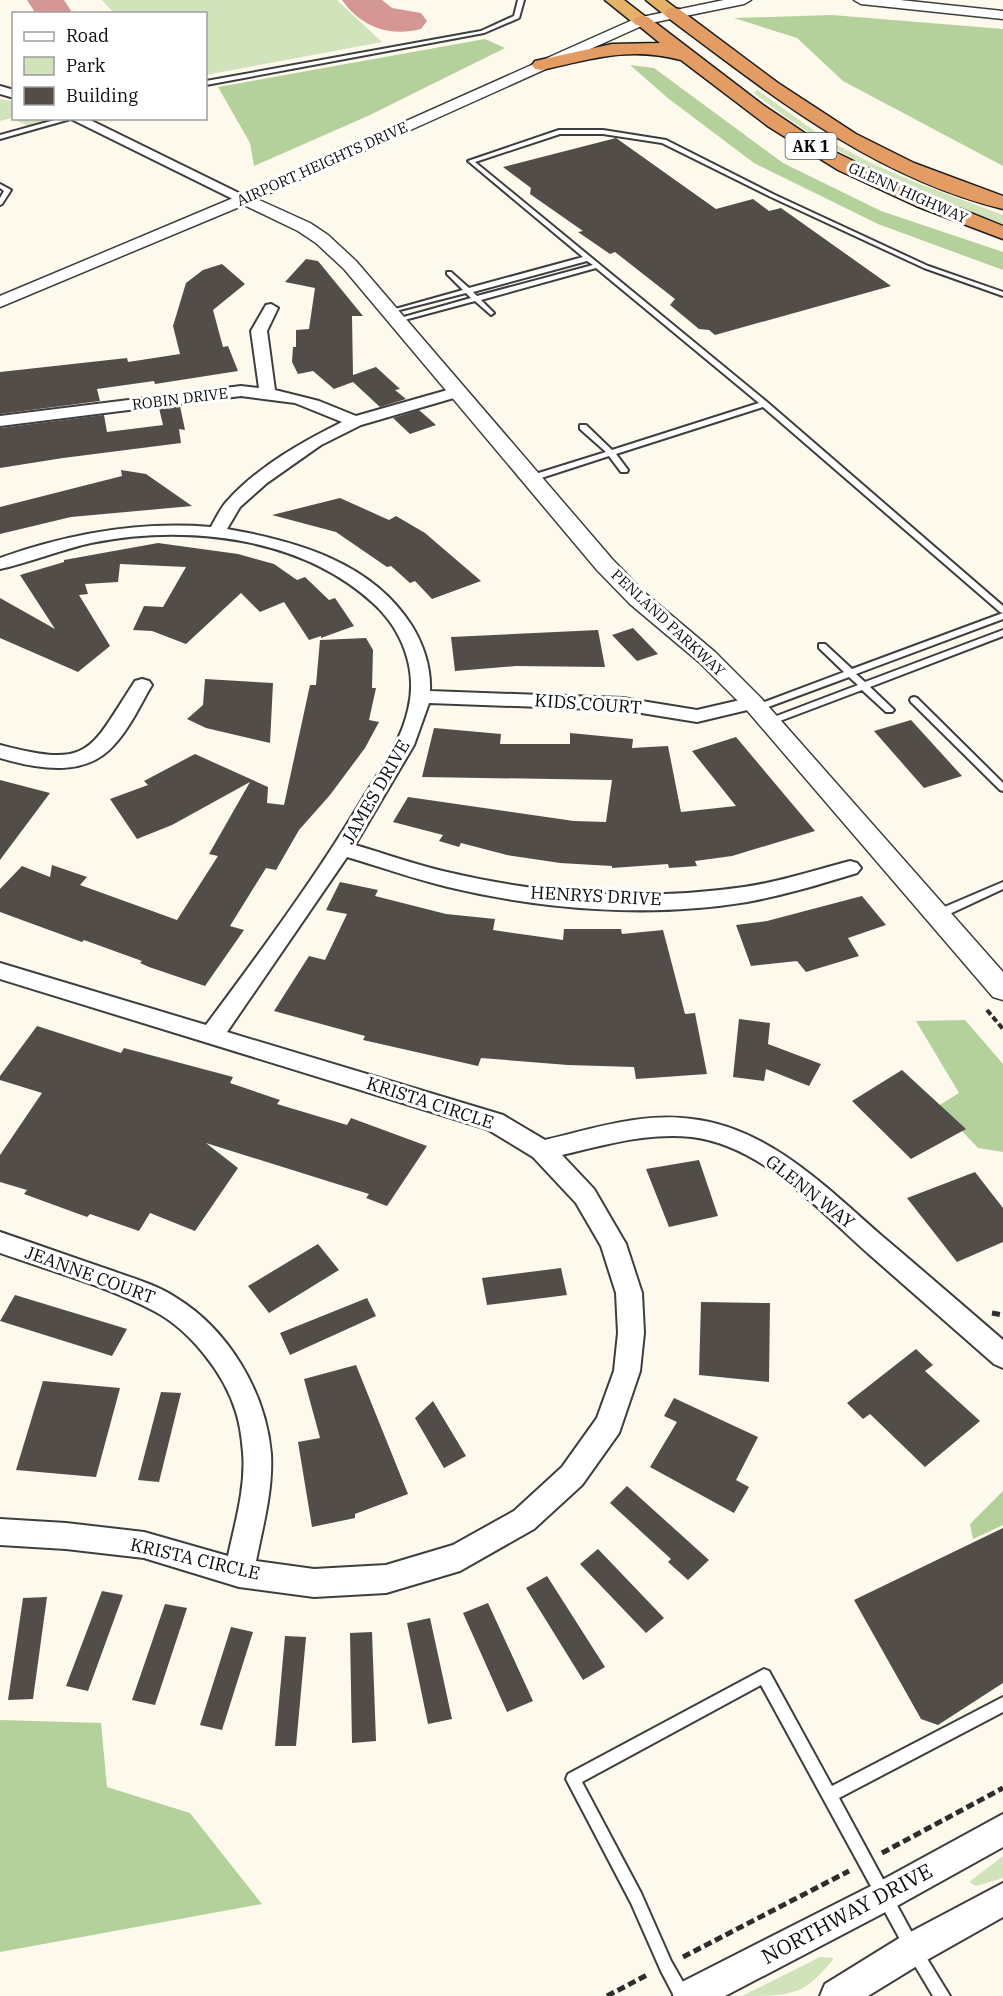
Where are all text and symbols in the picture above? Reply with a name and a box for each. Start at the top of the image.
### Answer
legend [12,12,207,120]
text: Road [66,24,109,47]
text: Park [66,54,106,77]
text: Building [66,84,138,107]
street label: AIRPORT HEIGHTS DRIVE [233,117,410,210]
road number: AK 1 [786,133,836,159]
street label: GLENN HIGHWAY [846,158,971,228]
street label: ROBIN DRIVE [131,383,229,414]
street label: PENLAND PARKWAY [608,565,729,681]
street label: KIDS COURT [534,688,643,719]
street label: JAMES DRIVE [336,735,415,848]
street label: HENRYS DRIVE [530,881,662,910]
street label: KRISTA CIRCLE [364,1071,497,1134]
street label: GLENN WAY [761,1150,860,1234]
street label: JEANNE COURT [22,1240,159,1309]
street label: KRISTA CIRCLE [128,1532,262,1585]
street label: NORTHWAY DRIVE [756,1856,937,1970]

